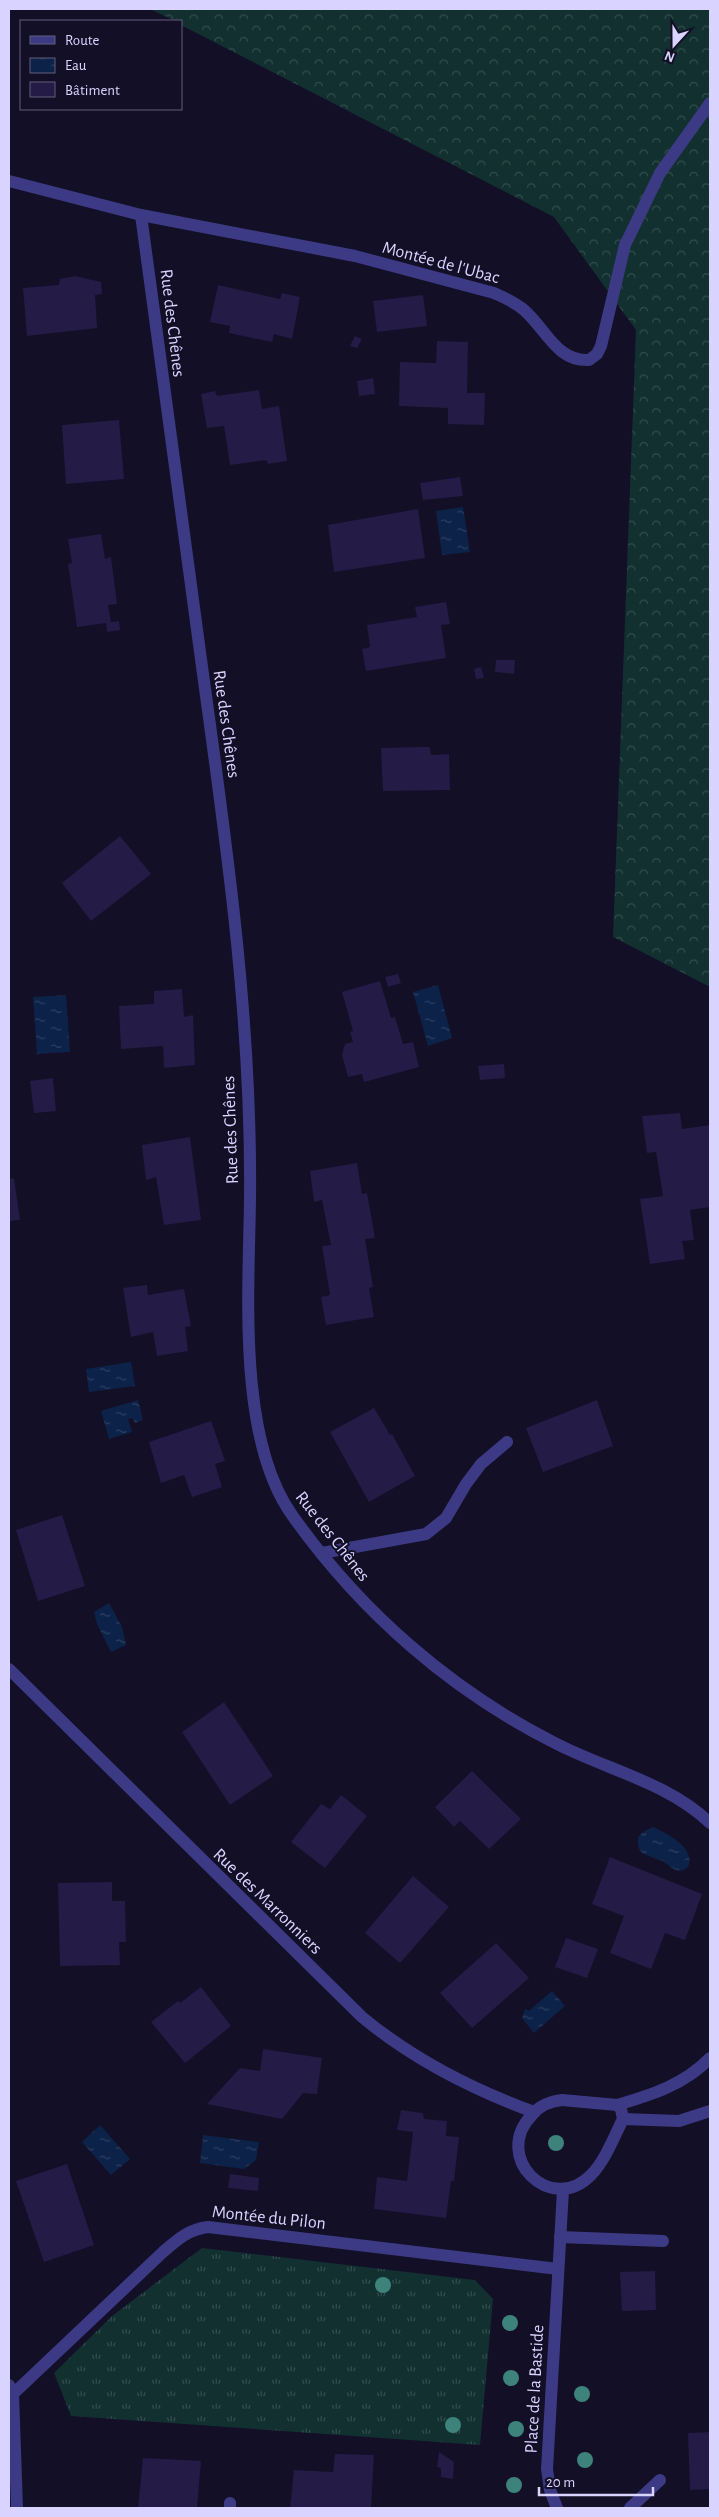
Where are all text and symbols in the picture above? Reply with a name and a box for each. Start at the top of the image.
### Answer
legend [20,20,182,110]
north arrow [649,20,699,70]
text: Route [65,33,99,48]
text: N [663,48,677,64]
text: Eau [65,58,87,73]
text: Bâtiment [65,83,120,98]
street label: Montée de l'Ubac [380,239,501,287]
street label: Rue des Chênes [156,268,188,378]
street label: Rue des Chênes [210,669,242,779]
street label: Rue des Chênes [220,1075,242,1185]
street label: Rue des Chênes [292,1488,373,1585]
street label: Rue des Marronniers [210,1845,325,1958]
street label: Montée du Pilon [211,2203,327,2233]
street label: Place de la Bastide [523,2324,547,2454]
scale bar [539,2464,653,2496]
text: 20 m [546,2475,575,2490]

